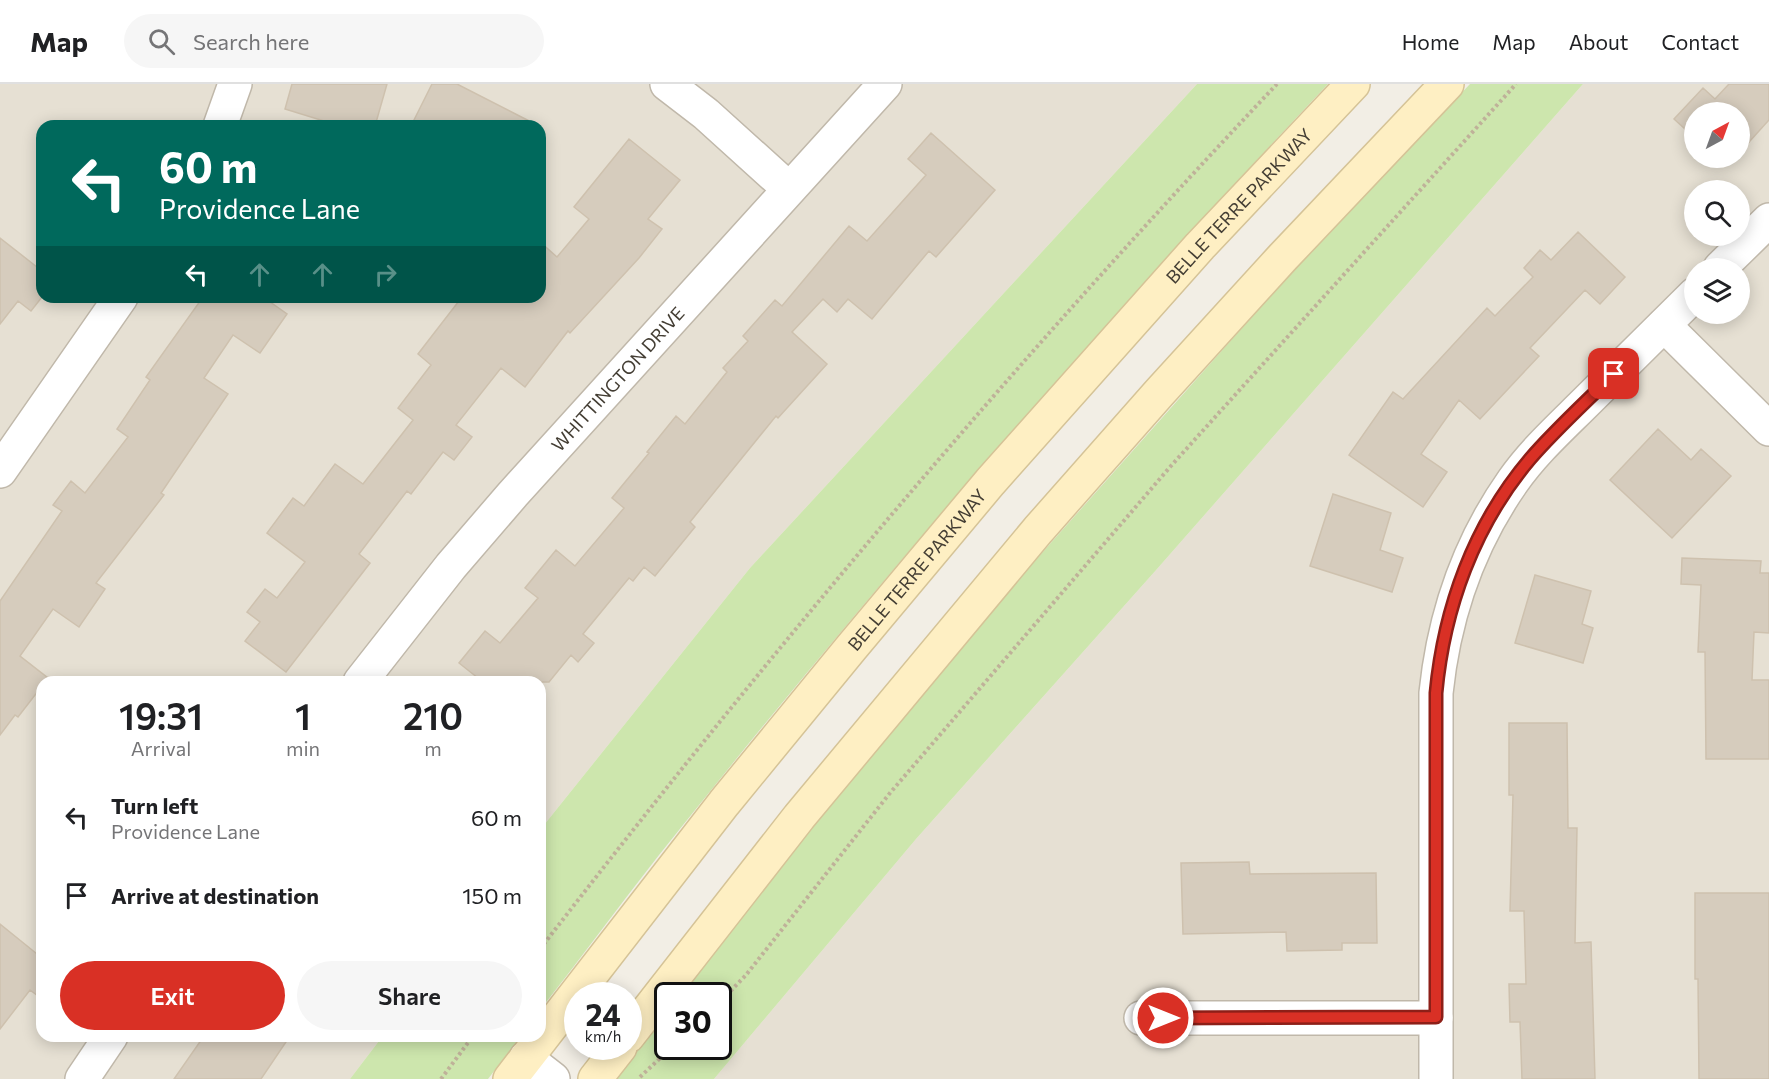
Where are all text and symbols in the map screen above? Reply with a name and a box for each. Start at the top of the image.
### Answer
search box [124,14,544,68]
text: Map [30,24,88,58]
icon: search [145,25,178,58]
text: Search here [193,28,309,55]
text: Home [1402,29,1459,54]
text: Map [1492,29,1536,54]
text: About [1569,29,1628,54]
text: Contact [1661,29,1739,54]
north arrow [1684,102,1750,168]
map controls [1684,102,1750,324]
street label: BELLE TERRE PARKWAY [1161,123,1317,288]
text: 60 m [159,140,258,192]
icon: left [60,144,138,222]
button: search [1684,180,1750,246]
text: Providence Lane [159,192,360,225]
icon: left [180,258,213,291]
icon: ahead [243,258,276,291]
icon: ahead [306,258,339,291]
icon: right [369,258,402,291]
button: layers [1684,258,1750,324]
street label: WHITTINGTON DRIVE [546,302,689,456]
pin [1588,348,1639,399]
icon: arrive [1597,357,1630,390]
street label: BELLE TERRE PARKWAY [843,484,991,655]
text: 19:31 [119,693,203,737]
text: 1 [295,693,311,737]
text: 210 [403,693,463,737]
text: Arrival [131,736,191,760]
text: min [286,736,320,760]
text: m [424,736,442,760]
text: Turn left [111,792,198,819]
icon: left [60,801,93,834]
text: 60 m [471,804,522,831]
text: Providence Lane [111,819,260,843]
icon: arrive [60,879,93,912]
text: Arrive at destination [111,882,319,909]
text: 150 m [462,882,522,909]
button: Exit [60,961,285,1030]
button: Share [297,961,522,1030]
speed limit sign: 30 [654,982,732,1060]
position arrow [1131,986,1195,1050]
text: 24 [585,995,621,1032]
text: km/h [585,1027,621,1045]

